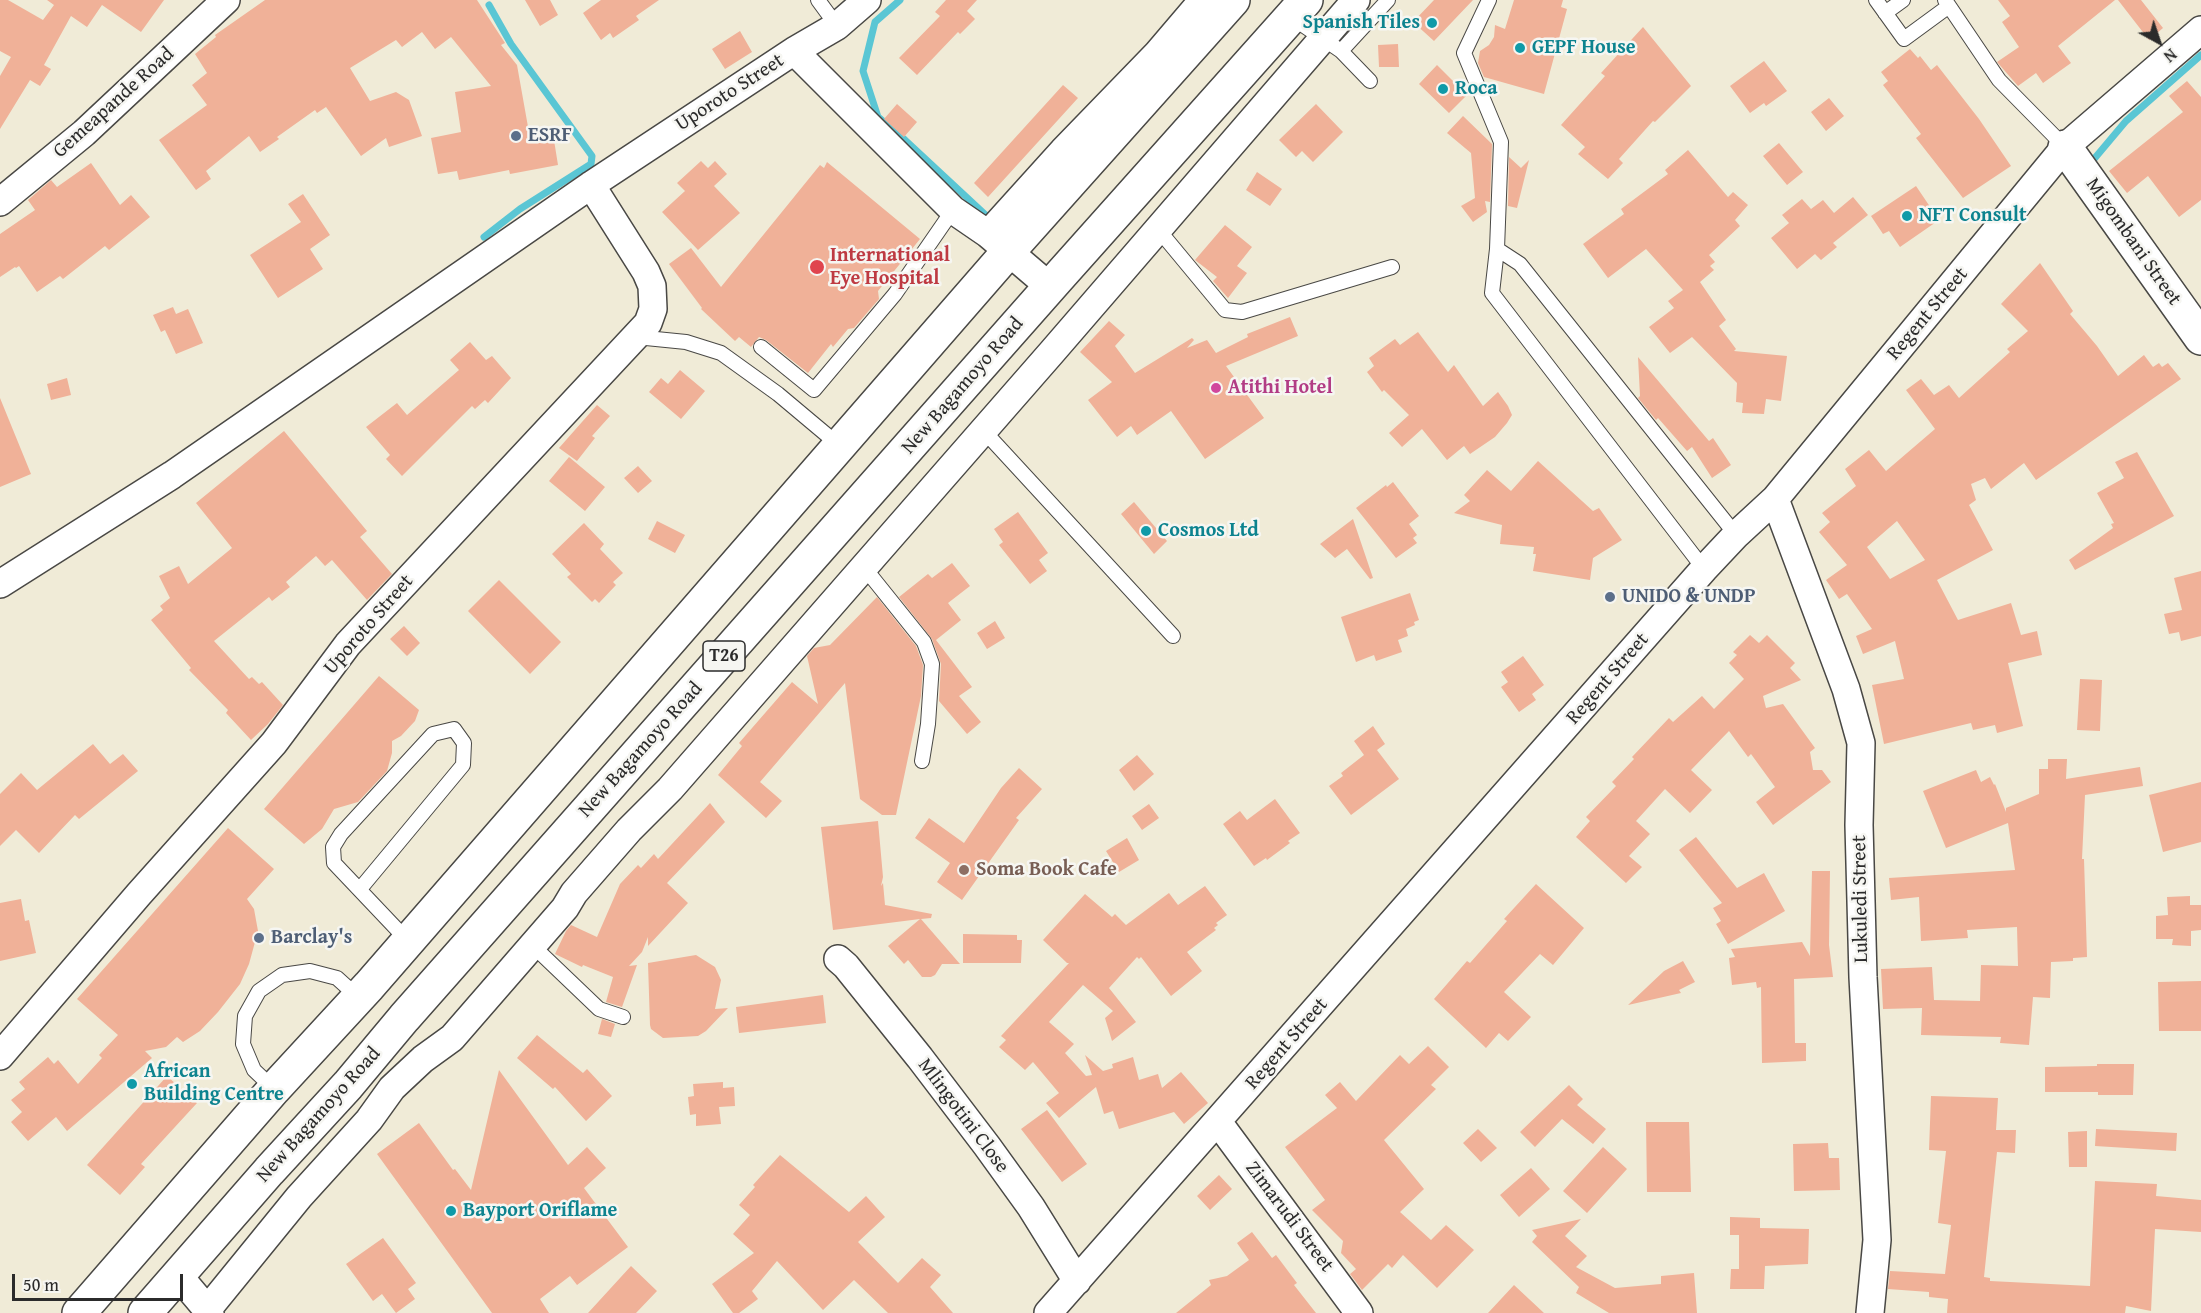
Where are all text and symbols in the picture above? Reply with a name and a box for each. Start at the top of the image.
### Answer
place label: Spanish Tiles [1302,11,1420,35]
north arrow [2129,12,2189,72]
marker: Spanish Tiles [1425,16,1439,30]
place label: GEPF House [1532,36,1636,60]
marker: GEPF House [1513,41,1527,55]
street label: Gemeapande Road [49,43,179,163]
text: N [2159,43,2182,68]
street label: Uporoto Street [671,49,789,137]
place label: Roca [1455,77,1498,101]
marker: Roca [1436,82,1450,96]
place label: ESRF [528,124,572,148]
marker: ESRF [509,129,523,143]
street label: Migombani Street [2080,174,2186,310]
place label: NFT Consult [1919,204,2027,228]
marker: NFT Consult [1900,209,1914,223]
place label: International Eye Hospital [830,244,950,291]
marker: International Eye Hospital [808,258,826,276]
street label: Regent Street [1882,263,1974,365]
street label: New Bagamoyo Road [897,313,1029,459]
place label: Atithi Hotel [1228,376,1333,400]
marker: Atithi Hotel [1209,381,1223,395]
place label: Cosmos Ltd [1158,519,1259,543]
marker: Cosmos Ltd [1139,524,1153,538]
street label: Uporoto Street [319,570,419,680]
place label: UNIDO & UNDP [1622,585,1756,609]
marker: UNIDO & UNDP [1603,590,1617,604]
street label: Regent Street [1562,628,1654,730]
road number: T26 [703,641,745,671]
street label: New Bagamoyo Road [574,677,708,823]
street label: Lukuledi Street [1848,835,1874,963]
place label: Soma Book Cafe [976,858,1117,882]
marker: Soma Book Cafe [957,863,971,877]
place label: Barclay's [271,926,352,950]
marker: Barclay's [252,931,266,945]
street label: Regent Street [1241,993,1333,1095]
street label: New Bagamoyo Road [252,1042,386,1188]
street label: Mlingotini Close [912,1054,1014,1178]
place label: African Building Centre [144,1060,284,1107]
marker: African Building Centre [125,1077,139,1091]
street label: Zimarudi Street [1240,1157,1338,1277]
place label: Bayport Oriflame [463,1199,617,1223]
marker: Bayport Oriflame [444,1204,458,1218]
scale bar [15,1262,186,1300]
text: 50 m [23,1271,59,1298]

